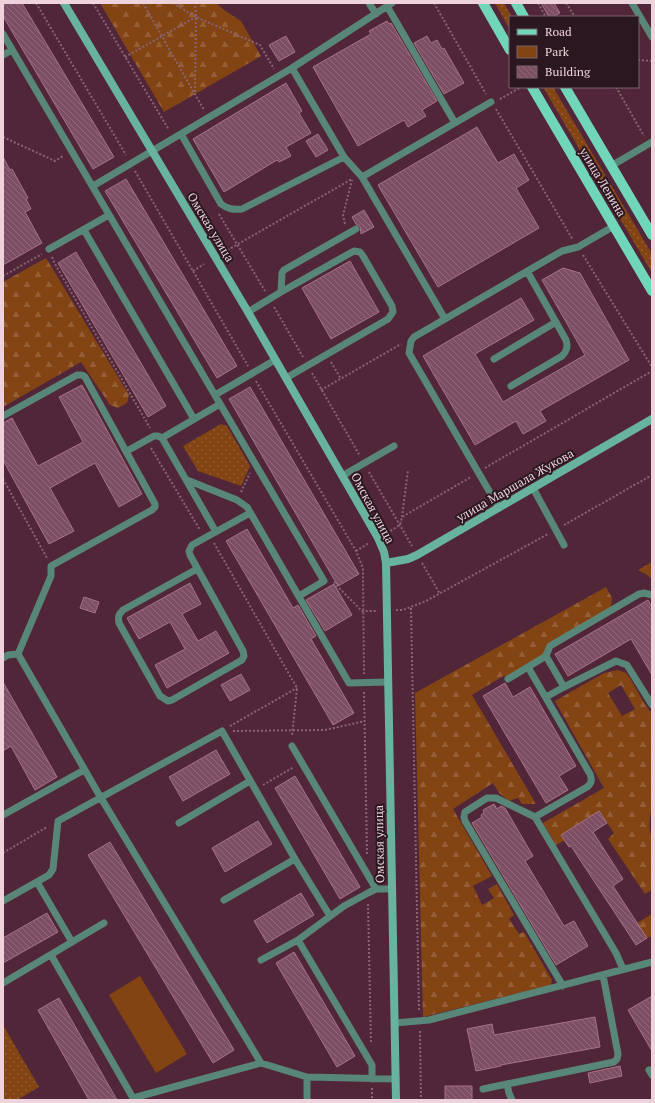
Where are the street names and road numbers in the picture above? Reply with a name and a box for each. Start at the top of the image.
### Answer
street label: улица Ленина [576,144,630,219]
street label: Омская улица [184,190,238,264]
street label: улица Маршала Жукова [453,445,576,525]
street label: Омская улица [348,470,398,546]
street label: Омская улица [371,805,387,883]

